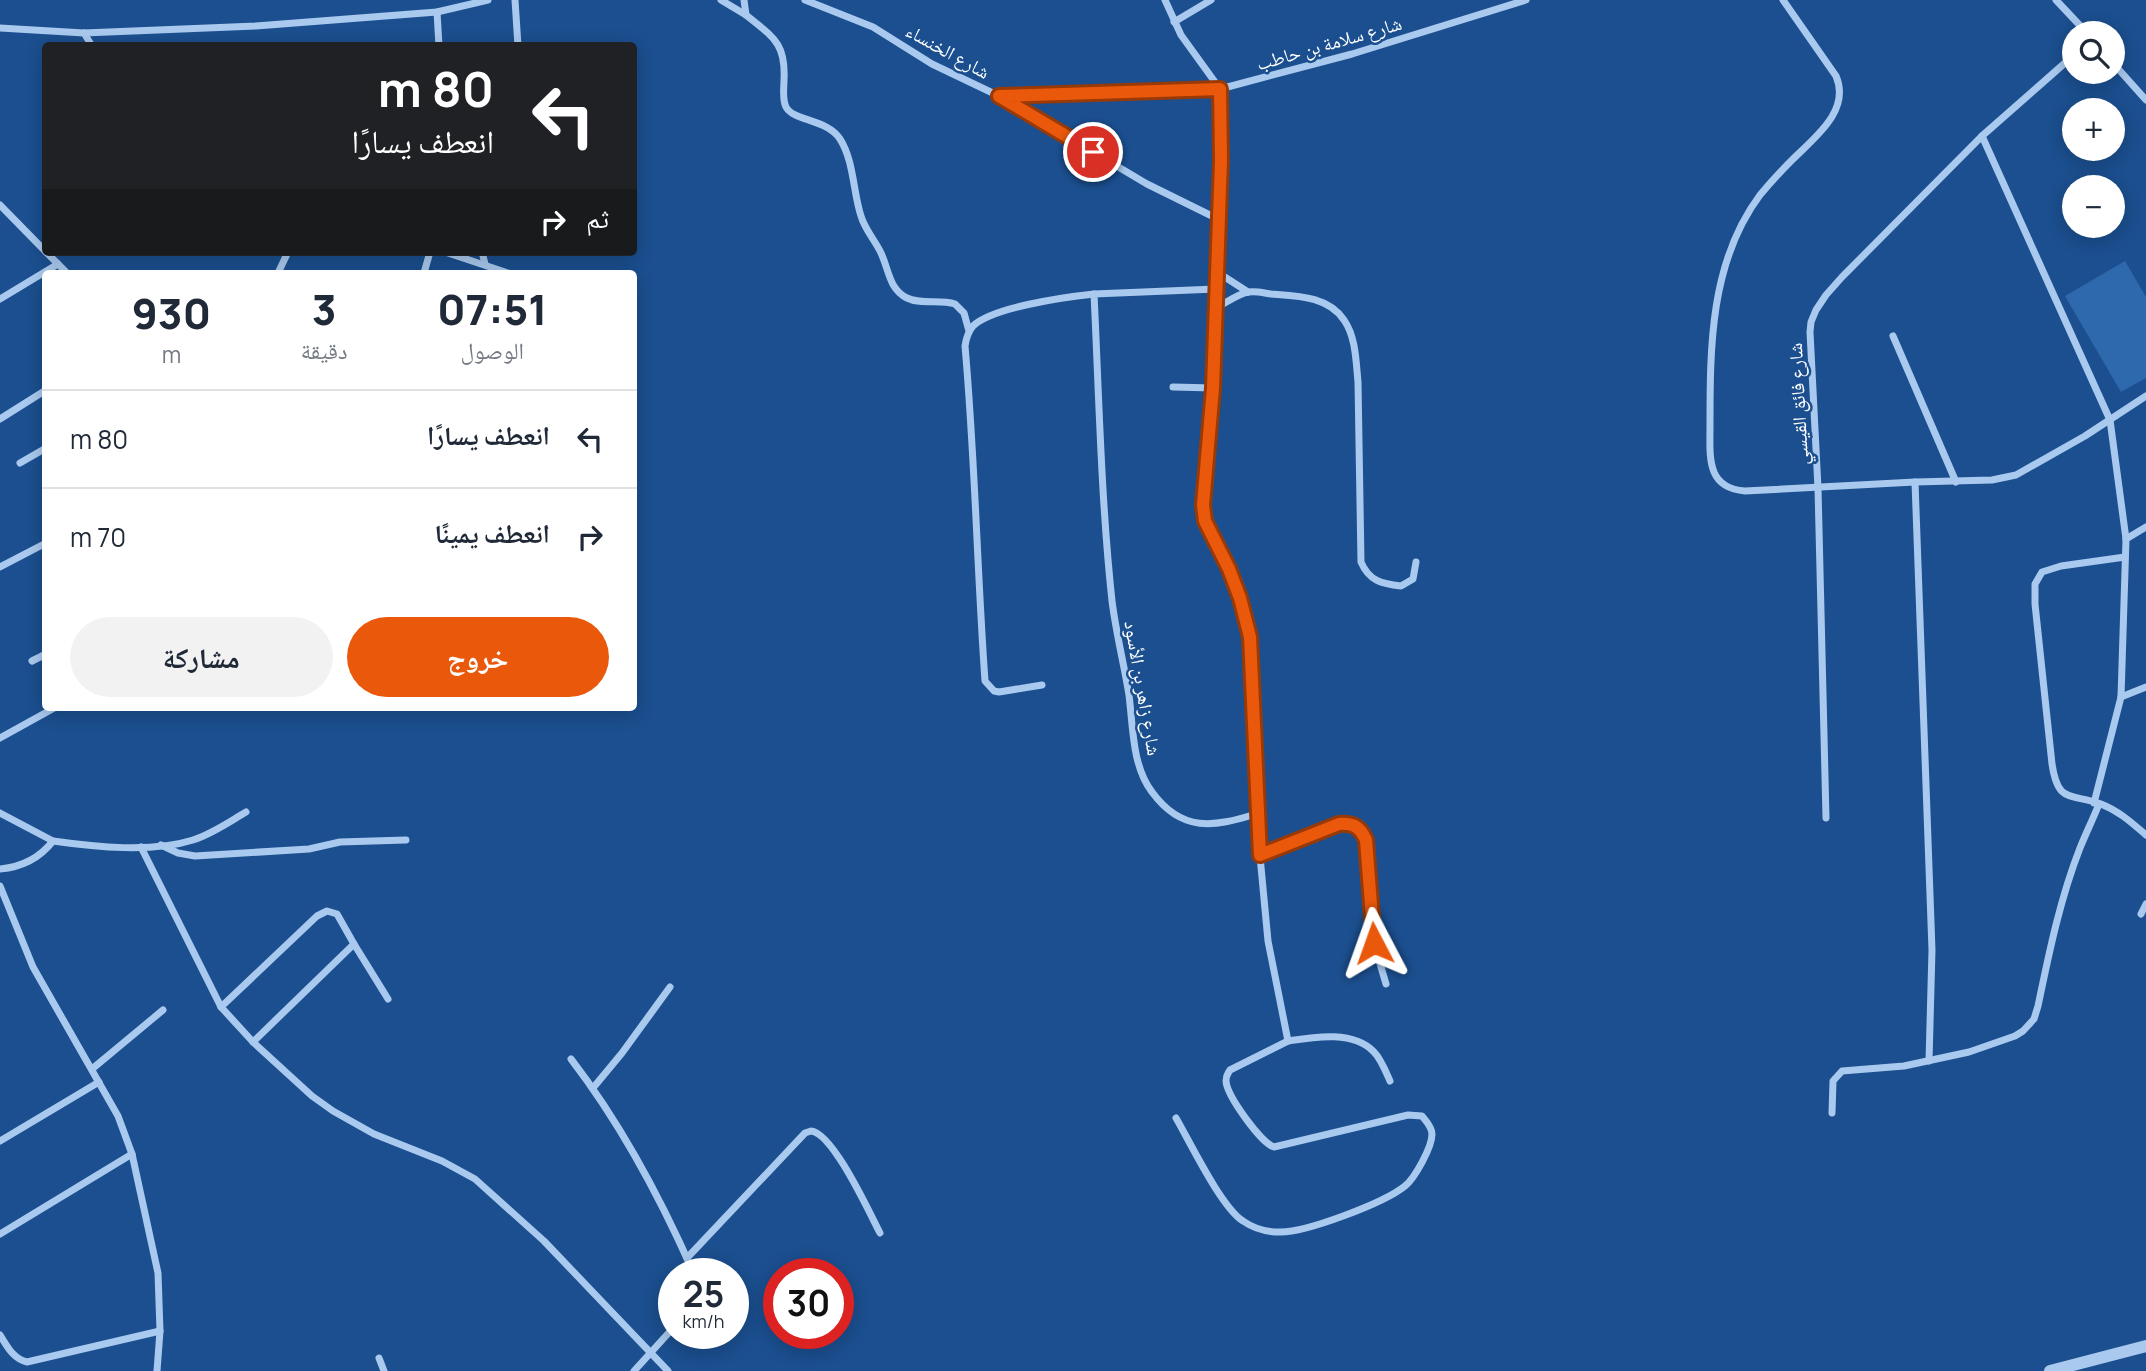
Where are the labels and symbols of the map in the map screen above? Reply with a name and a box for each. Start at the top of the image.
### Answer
street label: شارع سلامة بن حاطب [1253,10,1405,76]
street label: شارع الخنساء [901,17,995,85]
pin [1063,122,1123,182]
street label: شارع فائق القيسي [1782,342,1817,466]
street label: شارع زاهر بن الأسود [1118,618,1168,758]
position arrow [1337,906,1411,980]
speed limit sign: 30 [763,1258,854,1349]

